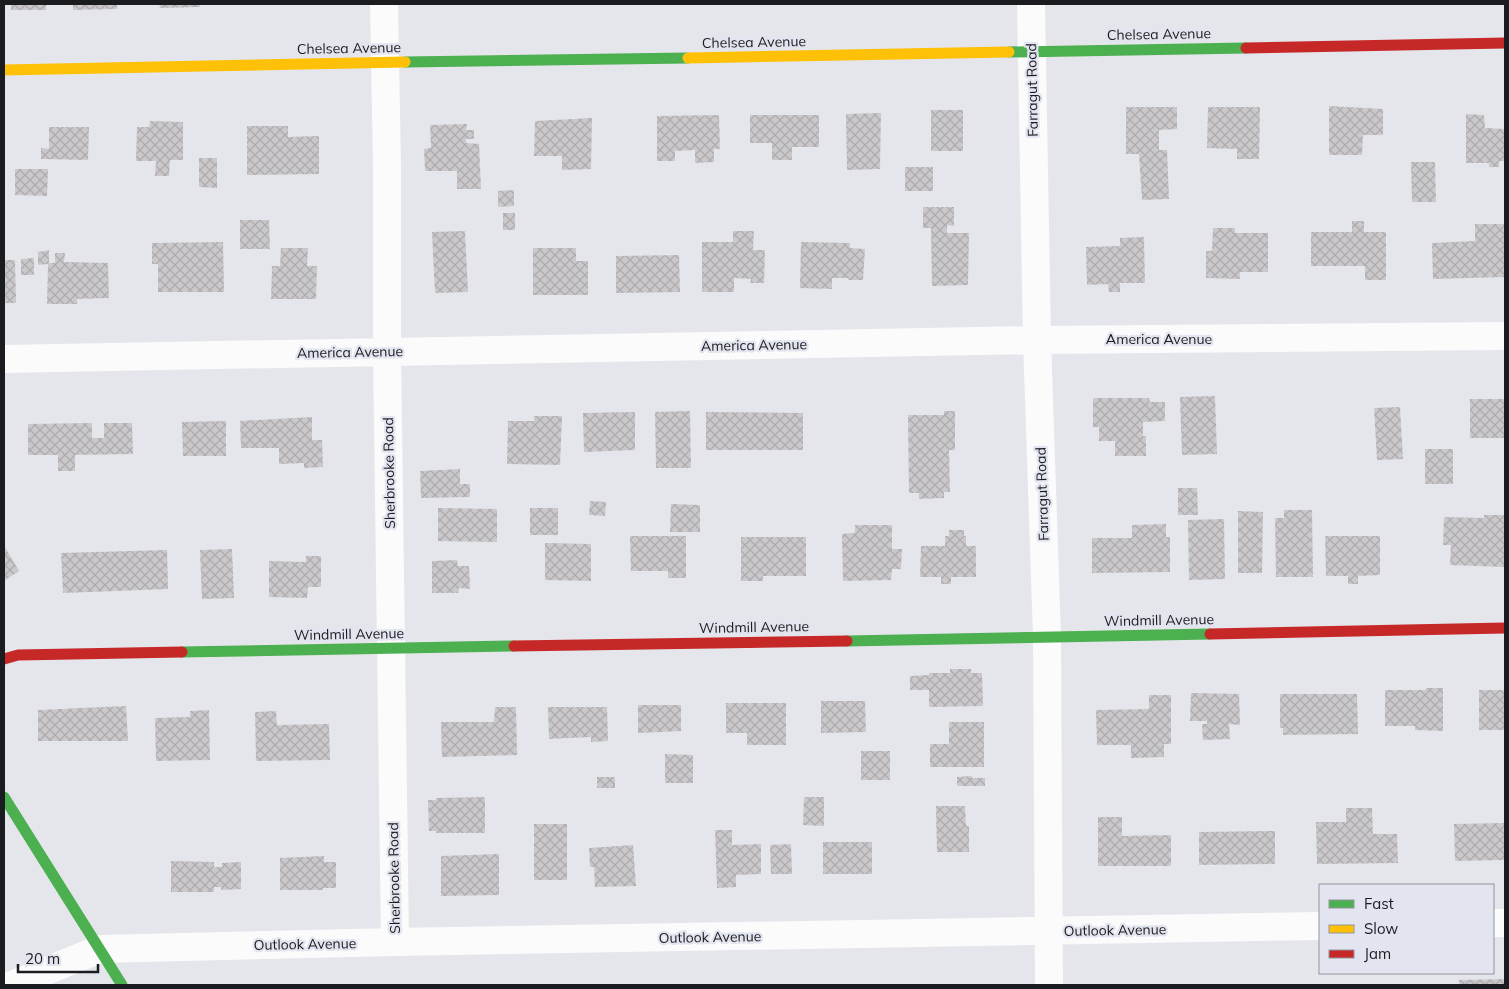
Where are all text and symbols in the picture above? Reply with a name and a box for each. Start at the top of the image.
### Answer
street label: Chelsea Avenue [1107,24,1211,44]
street label: Chelsea Avenue [702,32,806,52]
street label: Chelsea Avenue [297,38,401,58]
street label: Farragut Road [1022,43,1042,137]
street label: America Avenue [1106,330,1212,348]
street label: America Avenue [701,335,807,355]
street label: America Avenue [297,342,403,362]
street label: Sherbrooke Road [379,417,399,529]
street label: Farragut Road [1031,447,1053,541]
street label: Windmill Avenue [1104,610,1214,630]
street label: Windmill Avenue [699,617,809,637]
street label: Windmill Avenue [294,624,404,644]
street label: Sherbrooke Road [384,822,404,934]
legend [1319,884,1494,974]
text: Fast [1364,894,1394,913]
text: Slow [1364,919,1398,938]
street label: Outlook Avenue [1063,920,1167,940]
street label: Outlook Avenue [658,927,762,947]
street label: Outlook Avenue [253,934,357,954]
scale bar [18,942,98,974]
text: Jam [1364,944,1391,963]
text: 20 m [25,949,60,968]

